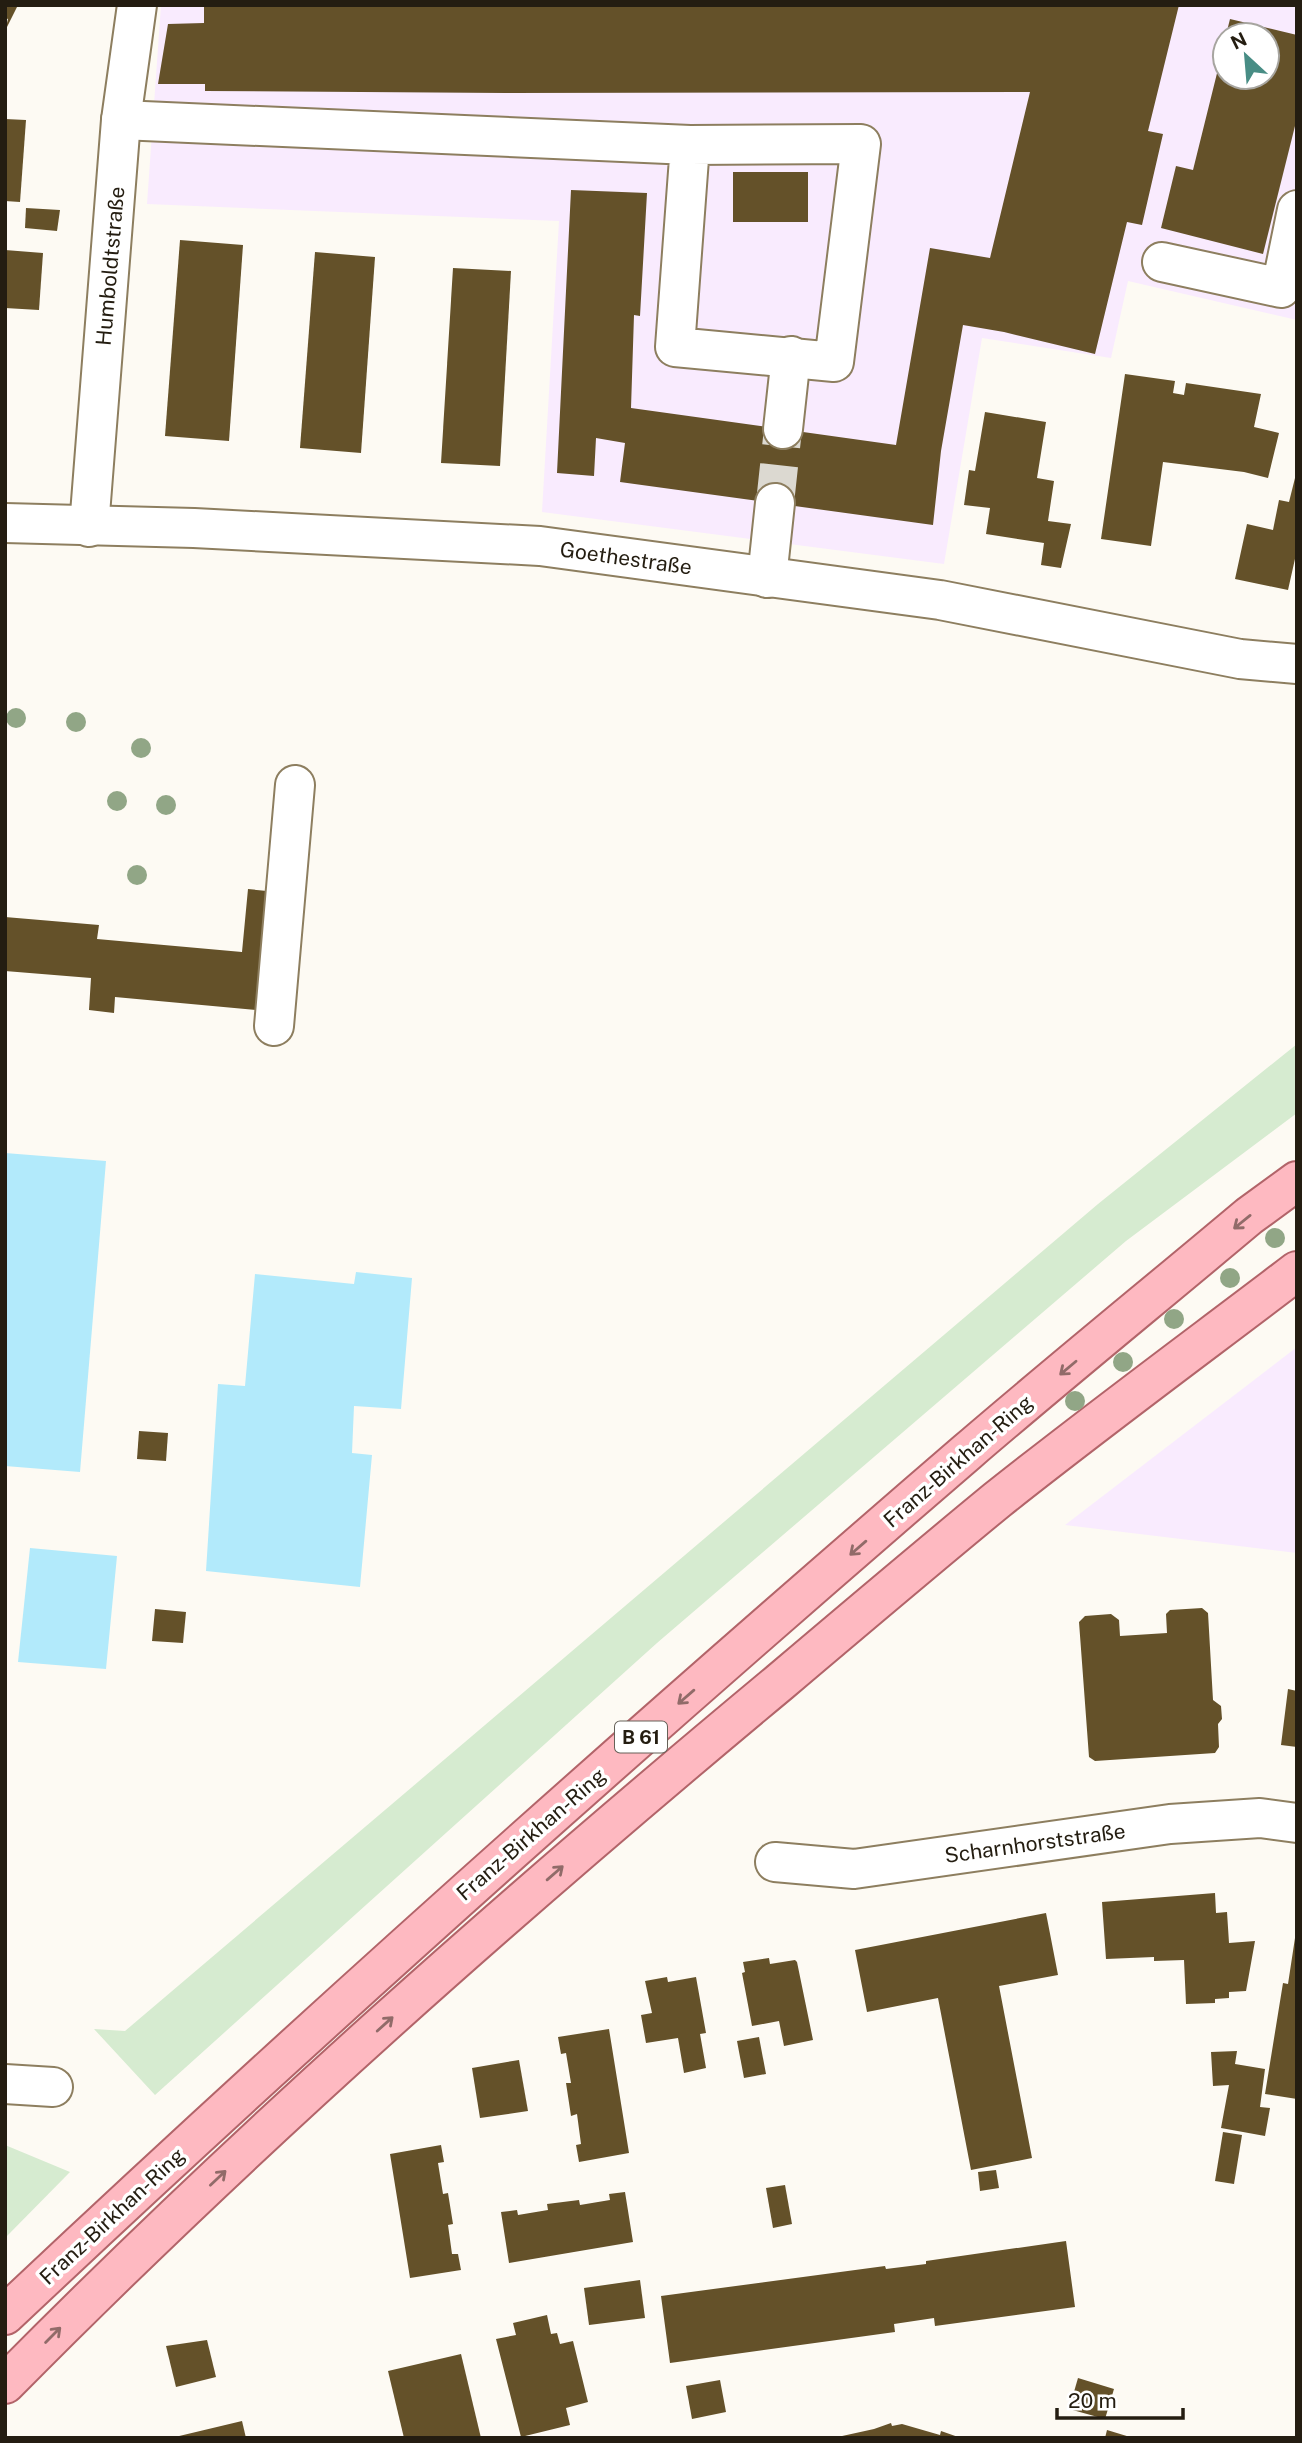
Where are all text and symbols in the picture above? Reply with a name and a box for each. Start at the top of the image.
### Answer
north arrow [1211,21,1281,91]
text: N [1227,28,1250,54]
street label: Humboldtstraße [91,185,129,347]
street label: Goethestraße [558,536,694,580]
one-way arrow [1234,1214,1252,1230]
one-way arrow [1059,1360,1077,1376]
street label: Franz-Birkhan-Ring [878,1390,1038,1532]
one-way arrow [849,1539,867,1555]
one-way arrow [677,1689,695,1705]
road number: B 61 [615,1722,667,1752]
street label: Franz-Birkhan-Ring [451,1763,611,1905]
street label: Scharnhorststraße [943,1818,1127,1868]
one-way arrow [546,1865,564,1881]
one-way arrow [376,2016,394,2032]
street label: Franz-Birkhan-Ring [34,2142,190,2290]
one-way arrow [209,2170,226,2187]
one-way arrow [45,2327,62,2344]
scale bar [1057,2376,1183,2420]
text: 20 m [1068,2388,1117,2413]

